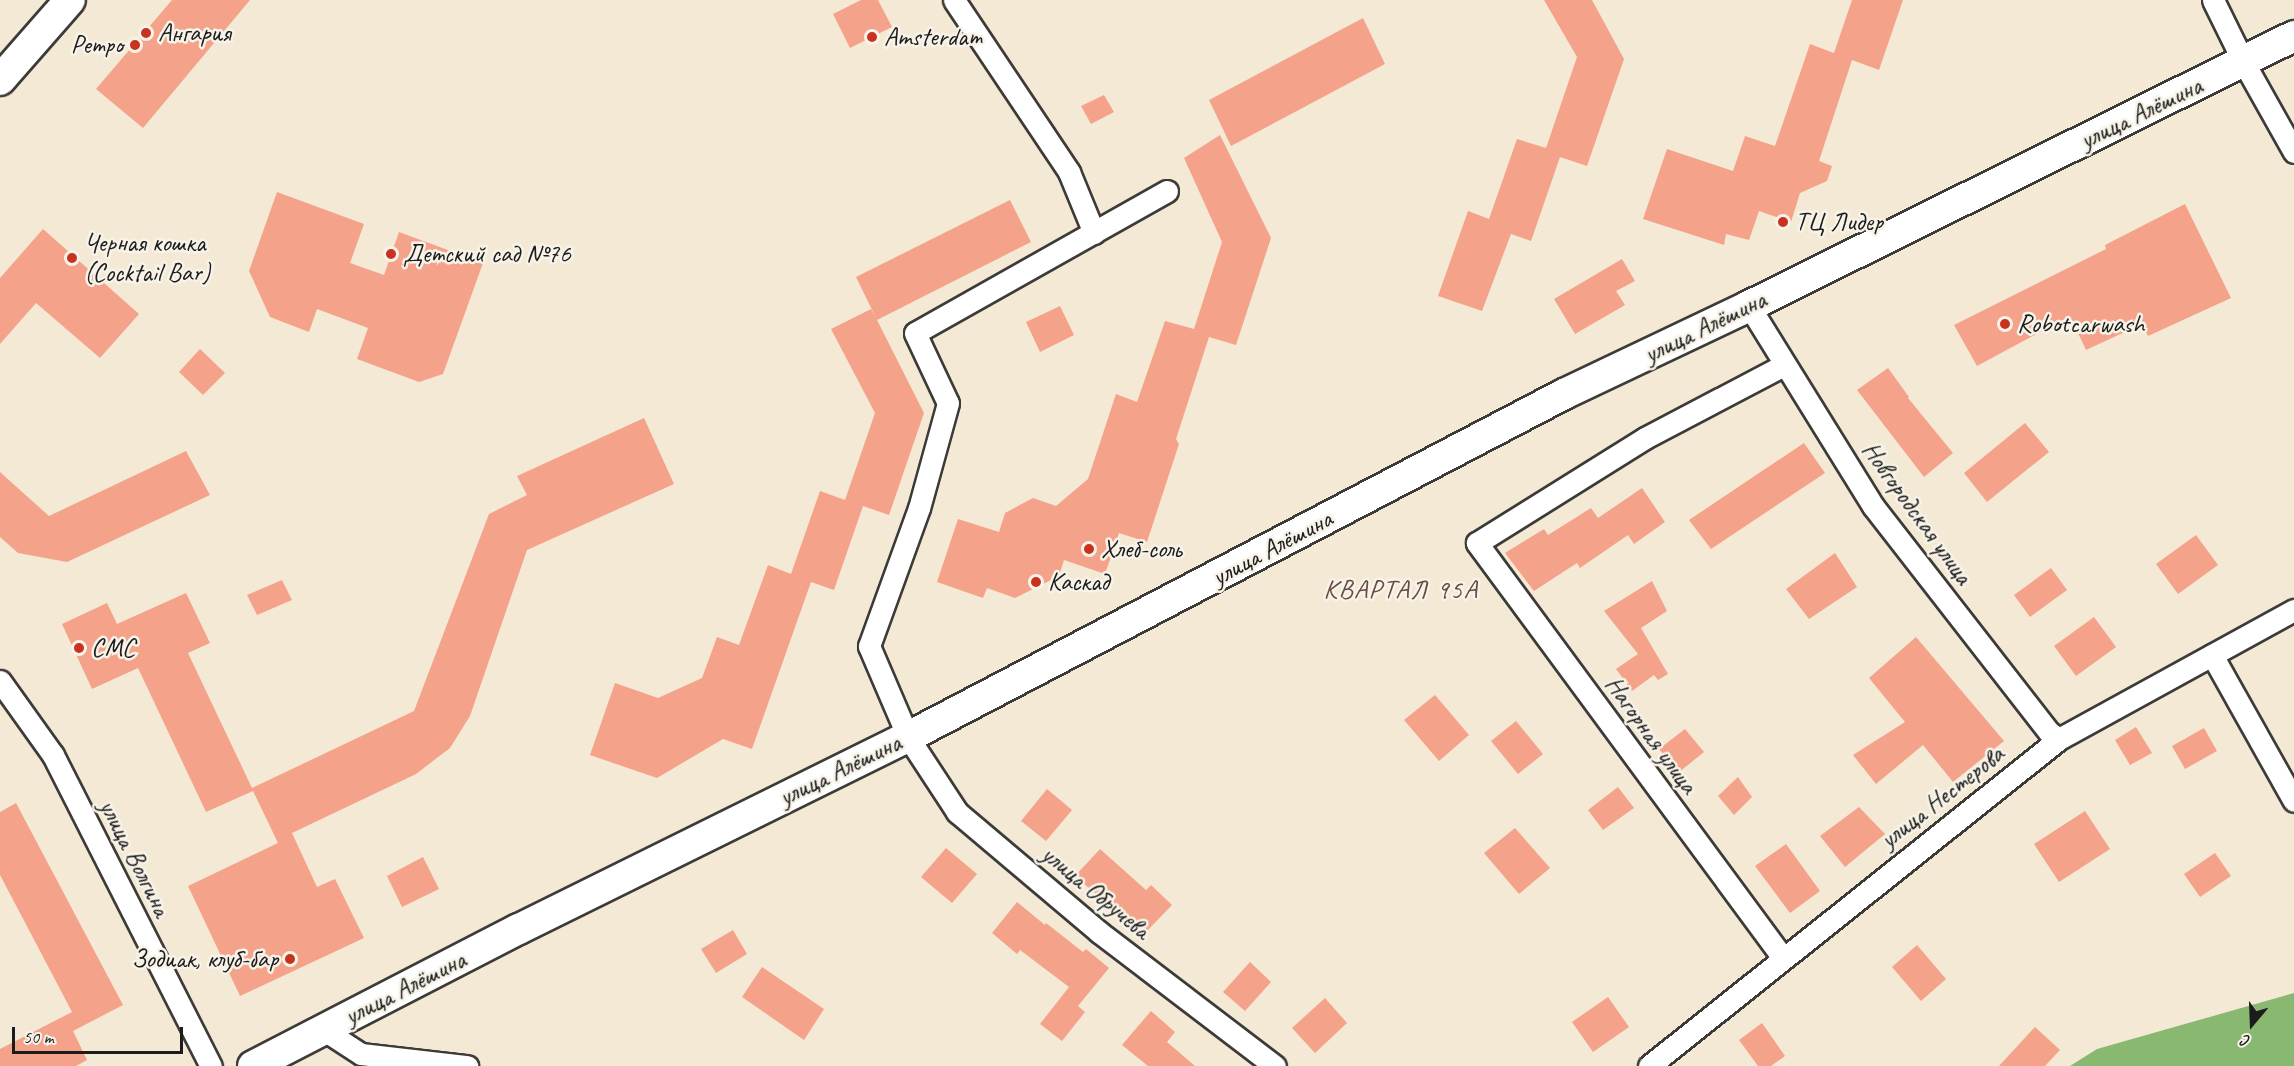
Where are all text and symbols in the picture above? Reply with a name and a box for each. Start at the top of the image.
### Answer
place label: Ангария [158,17,231,49]
place label: Amsterdam [884,21,982,53]
marker: Ангария [139,26,153,40]
place label: Ретро [71,29,123,61]
marker: Amsterdam [865,30,879,44]
marker: Ретро [128,38,142,52]
street label: улица Алёшина [2075,70,2207,156]
place label: ТЦ Лидер [1795,206,1883,238]
marker: ТЦ Лидер [1776,215,1790,229]
place label: Черная кошка (Cocktail Bar) [84,227,210,288]
place label: Детский сад №76 [403,238,571,270]
marker: Детский сад №76 [384,247,398,261]
marker: Черная кошка (Cocktail Bar) [65,251,79,265]
street label: улица Алёшина [1639,284,1771,370]
place label: Robotcarwash [2017,308,2144,340]
marker: Robotcarwash [1998,317,2012,331]
street label: Новгородская улица [1854,435,1980,591]
street label: улица Алёшина [1206,503,1338,593]
place label: Хлеб-соль [1101,533,1181,565]
marker: Хлеб-соль [1082,542,1096,556]
place label: Каскад [1048,566,1109,598]
district label: КВАРТАЛ 95А [1324,574,1478,606]
marker: Каскад [1029,575,1043,589]
place label: СМС [91,632,135,664]
marker: СМС [72,641,86,655]
street label: Нагорная улица [1597,669,1705,801]
street label: улица Алёшина [774,727,906,813]
street label: улица Нестерова [1873,738,2011,856]
street label: улица Волгина [92,794,178,922]
street label: улица Обручева [1035,839,1157,945]
place label: Зодиак, клуб-бар [131,943,278,975]
street label: улица Алёшина [339,944,471,1032]
marker: Зодиак, клуб-бар [283,952,297,966]
north arrow [2222,994,2282,1054]
scale bar [15,1015,186,1053]
text: 50 m [23,1026,54,1048]
text: С [2239,1030,2253,1052]

